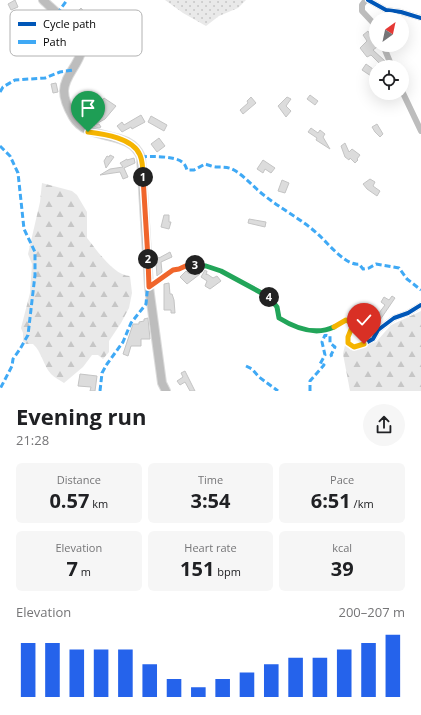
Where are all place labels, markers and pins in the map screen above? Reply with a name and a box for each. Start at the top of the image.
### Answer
pin [71,91,105,132]
pin: 1 [133,167,153,187]
pin: 2 [138,249,158,269]
pin: 3 [185,255,205,275]
pin: 4 [259,287,279,307]
pin [347,303,381,344]

